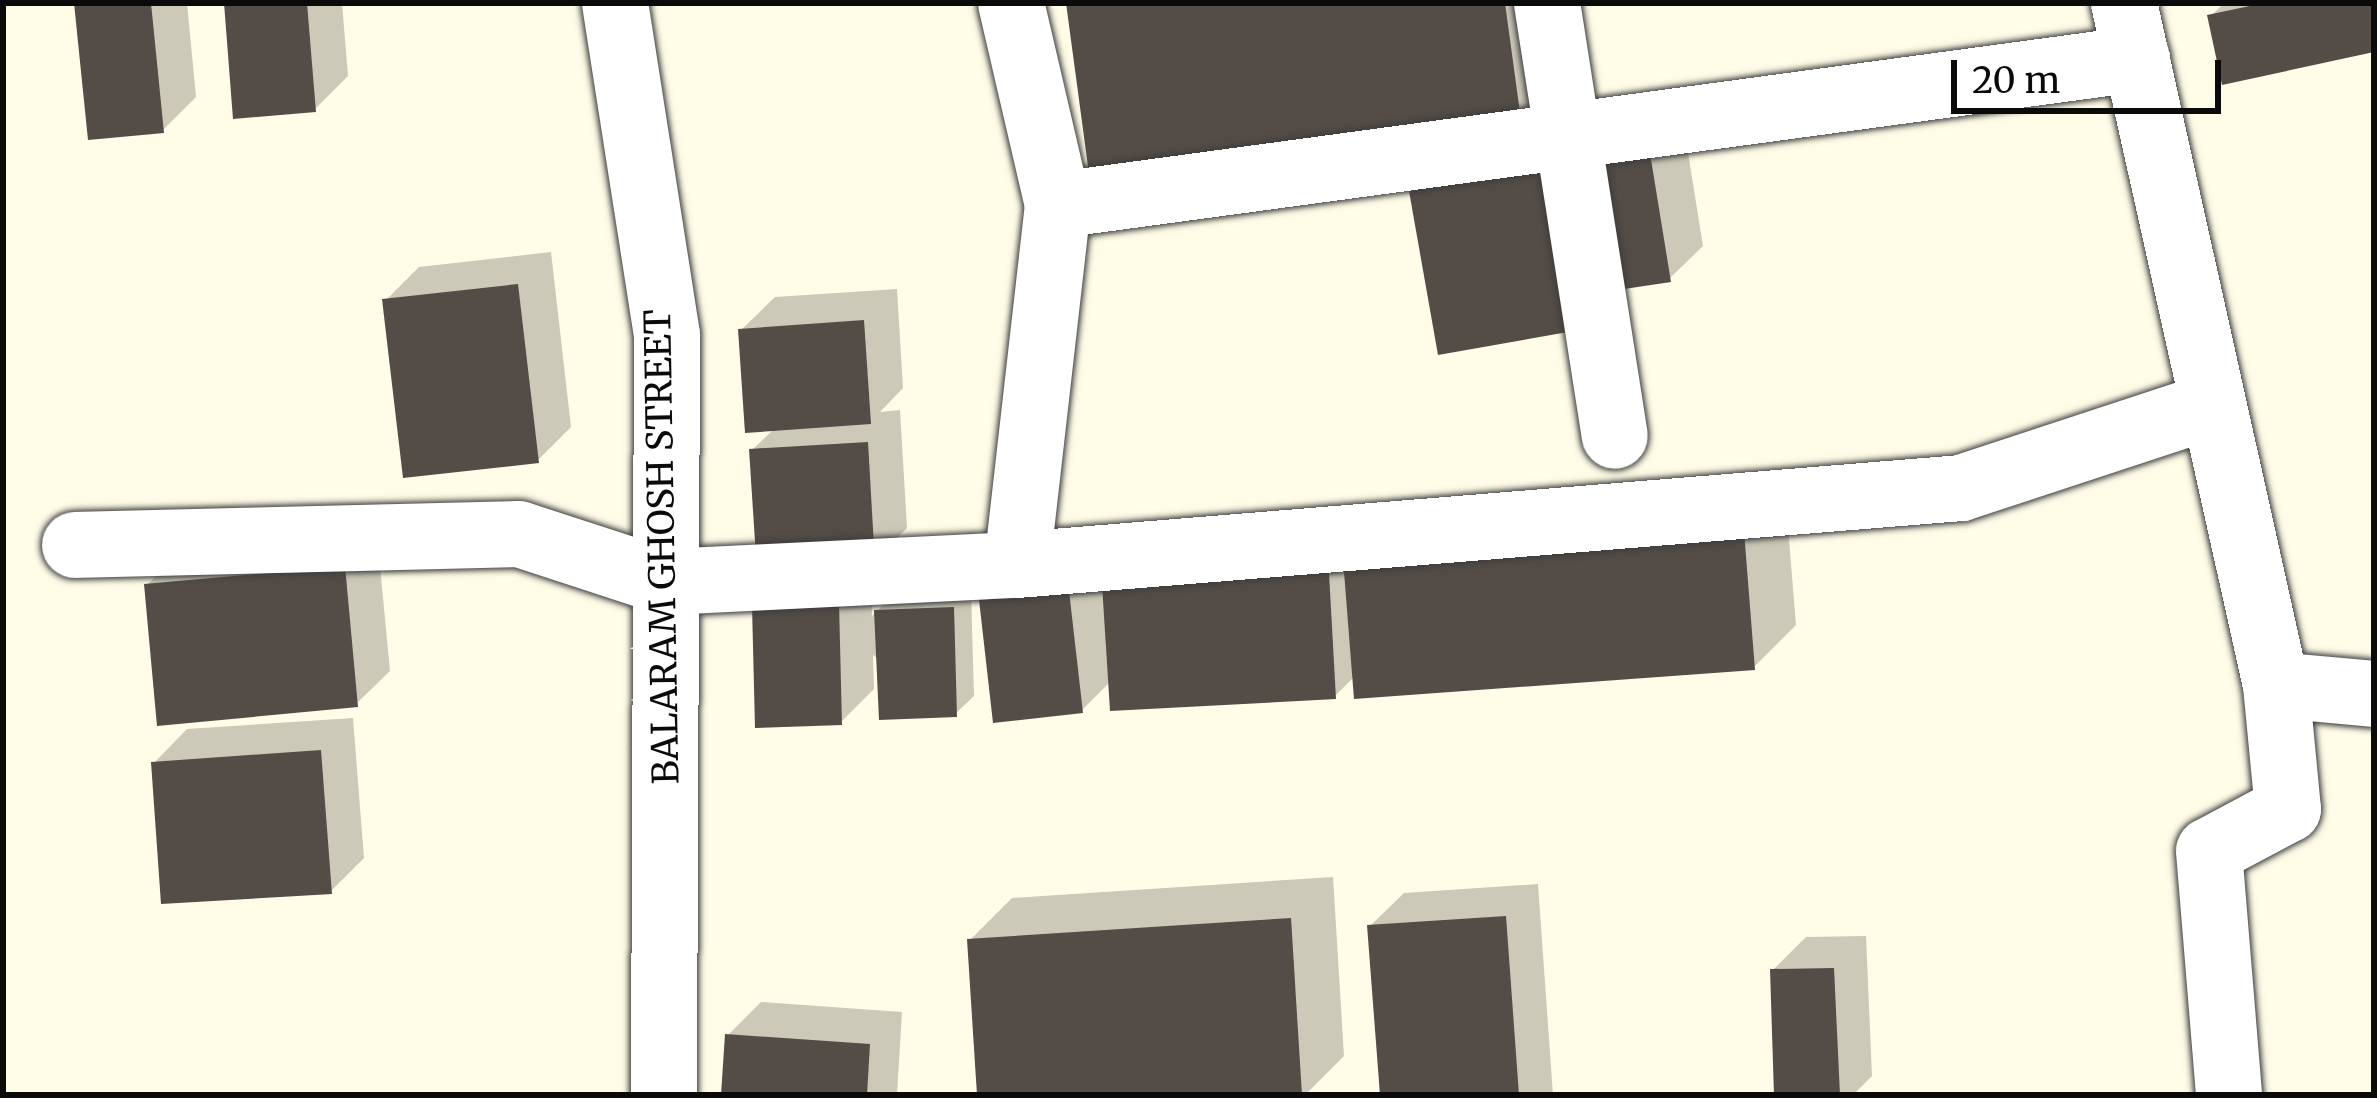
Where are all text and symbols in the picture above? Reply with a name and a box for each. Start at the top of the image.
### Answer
scale bar [1957,36,2227,110]
text: 20 m [1972,58,2060,103]
street label: BALARAM GHOSH STREET [636,309,688,785]

